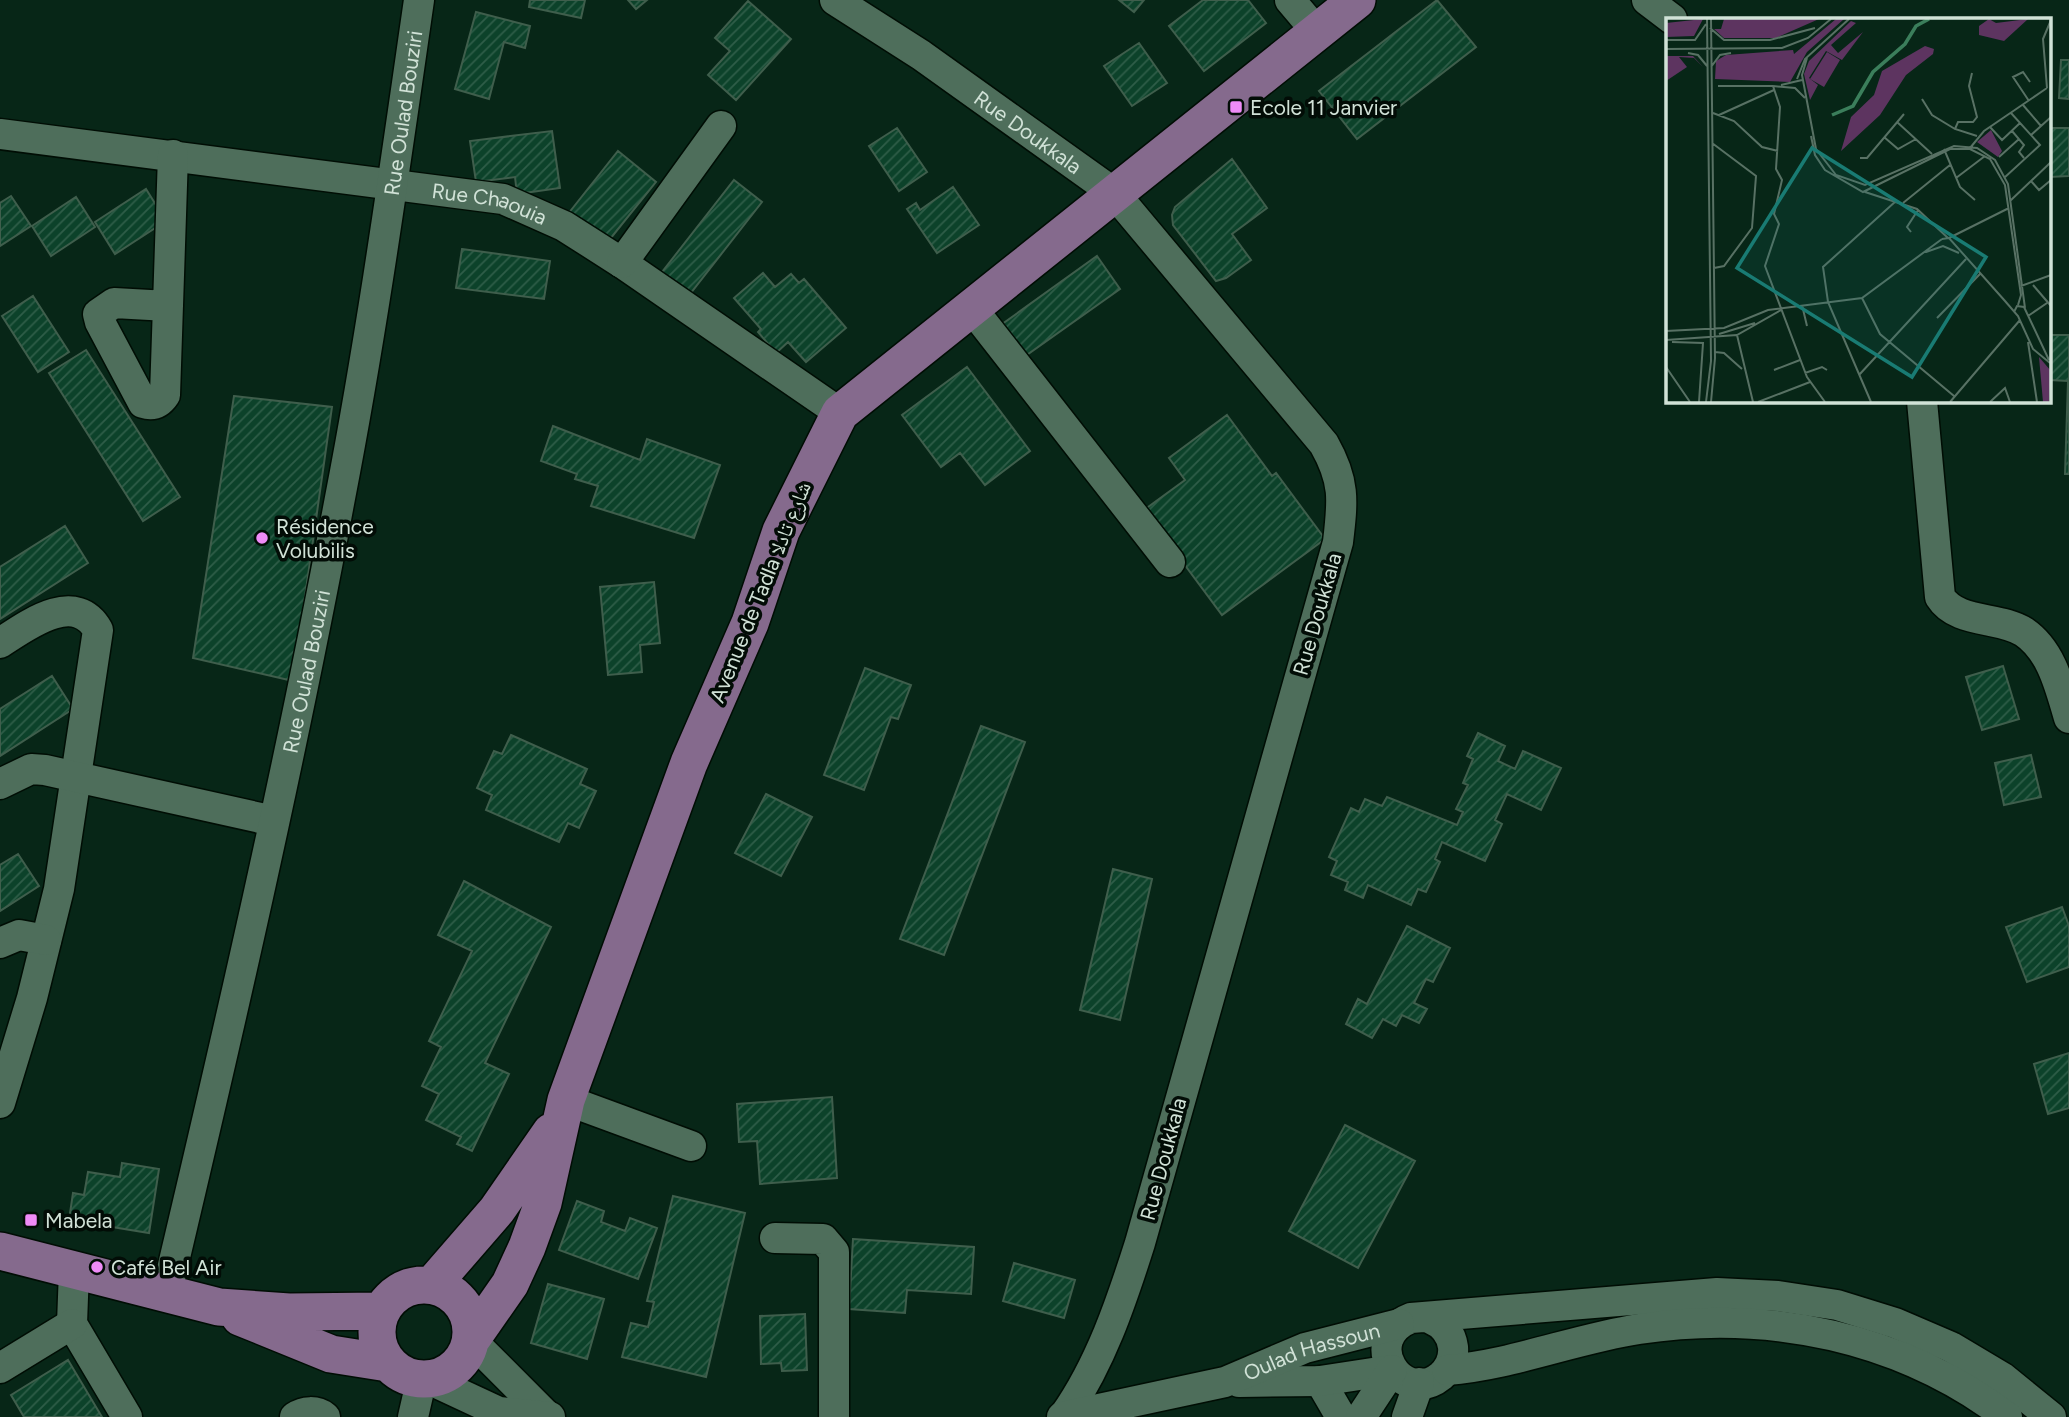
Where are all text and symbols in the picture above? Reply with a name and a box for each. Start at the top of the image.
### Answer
inset map [1666,18,2052,402]
street label: Rue Oulad Bouziri [378,29,427,197]
street label: Rue Doukkala [970,85,1087,179]
place label: Ecole 11 Janvier [1250,95,1397,120]
marker: Ecole 11 Janvier [1228,99,1244,115]
street label: Rue Chaouia [430,177,551,230]
street label: Avenue de Tadla شارع تادلا [704,478,817,707]
place label: Résidence Volubilis [276,514,374,563]
marker: Résidence Volubilis [254,530,270,546]
street label: Rue Doukkala [1288,550,1346,678]
street label: Rue Oulad Bouziri [277,588,335,756]
street label: Rue Doukkala [1135,1095,1191,1223]
place label: Mabela [45,1208,113,1233]
marker: Mabela [23,1212,39,1228]
place label: Café Bel Air [111,1255,222,1280]
marker: Café Bel Air [89,1259,105,1275]
street label: Oulad Hassoun [1239,1317,1382,1385]

